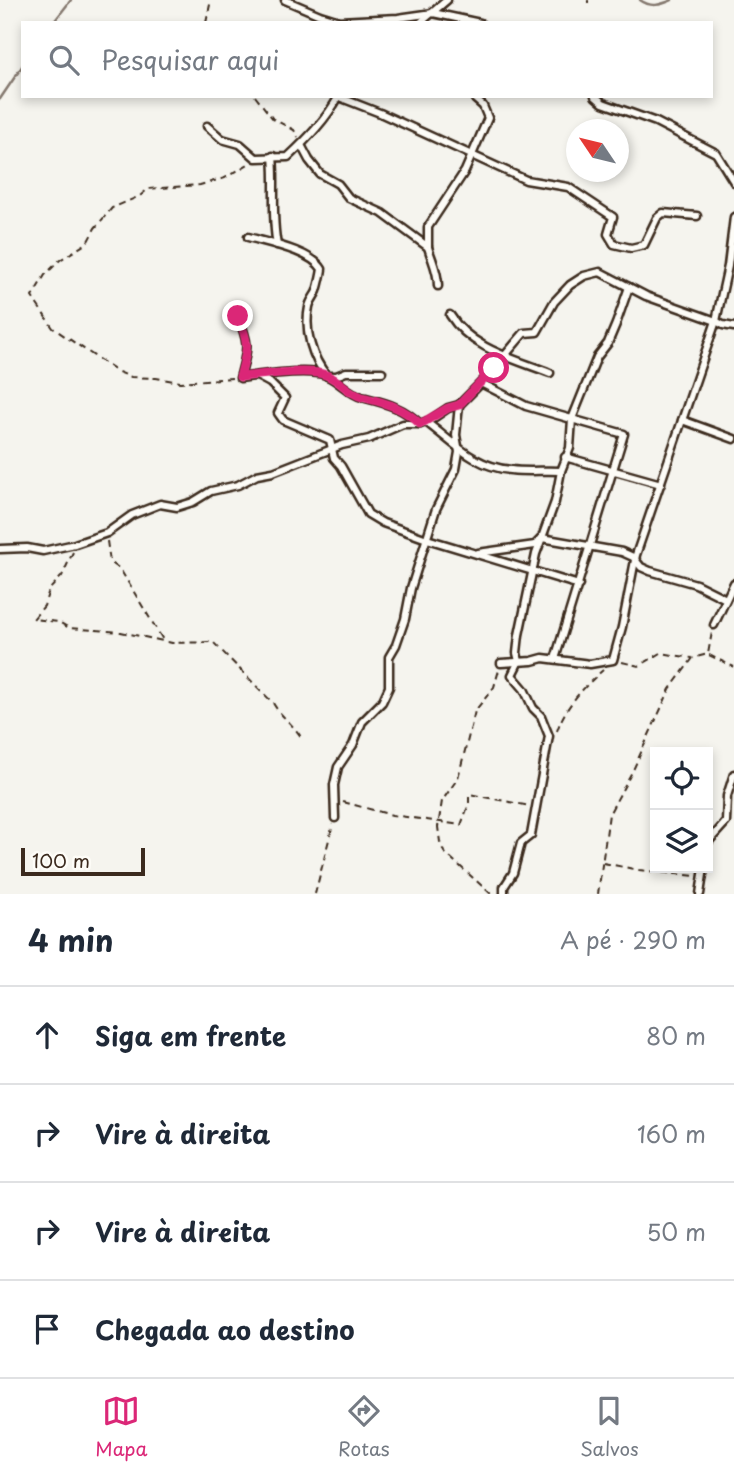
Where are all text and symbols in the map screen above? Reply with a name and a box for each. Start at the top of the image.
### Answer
search box [21,21,713,98]
text: Pesquisar aqui [101,40,279,79]
icon: search [45,41,83,79]
north arrow [566,119,629,182]
route end [222,300,253,331]
route start [478,352,509,383]
map controls [650,747,713,873]
button: locate [650,747,713,810]
button: layers [650,810,713,873]
scale bar [21,845,145,877]
text: 100 m [32,846,90,874]
text: 4 min [28,917,114,962]
text: A pé · 290 m [560,922,706,957]
icon: ahead [28,1016,66,1054]
text: Siga em frente [95,1016,286,1055]
text: 80 m [646,1018,706,1053]
icon: right [28,1114,66,1152]
text: Vire à direita [95,1114,270,1153]
text: 160 m [637,1116,706,1151]
icon: right [28,1212,66,1250]
text: Vire à direita [95,1212,270,1251]
text: 50 m [646,1214,706,1249]
icon: arrive [28,1310,66,1348]
text: Chegada ao destino [95,1310,354,1349]
tab: Mapa [95,1392,148,1462]
tab: Rotas [338,1392,390,1462]
tab: Salvos [580,1392,639,1462]

